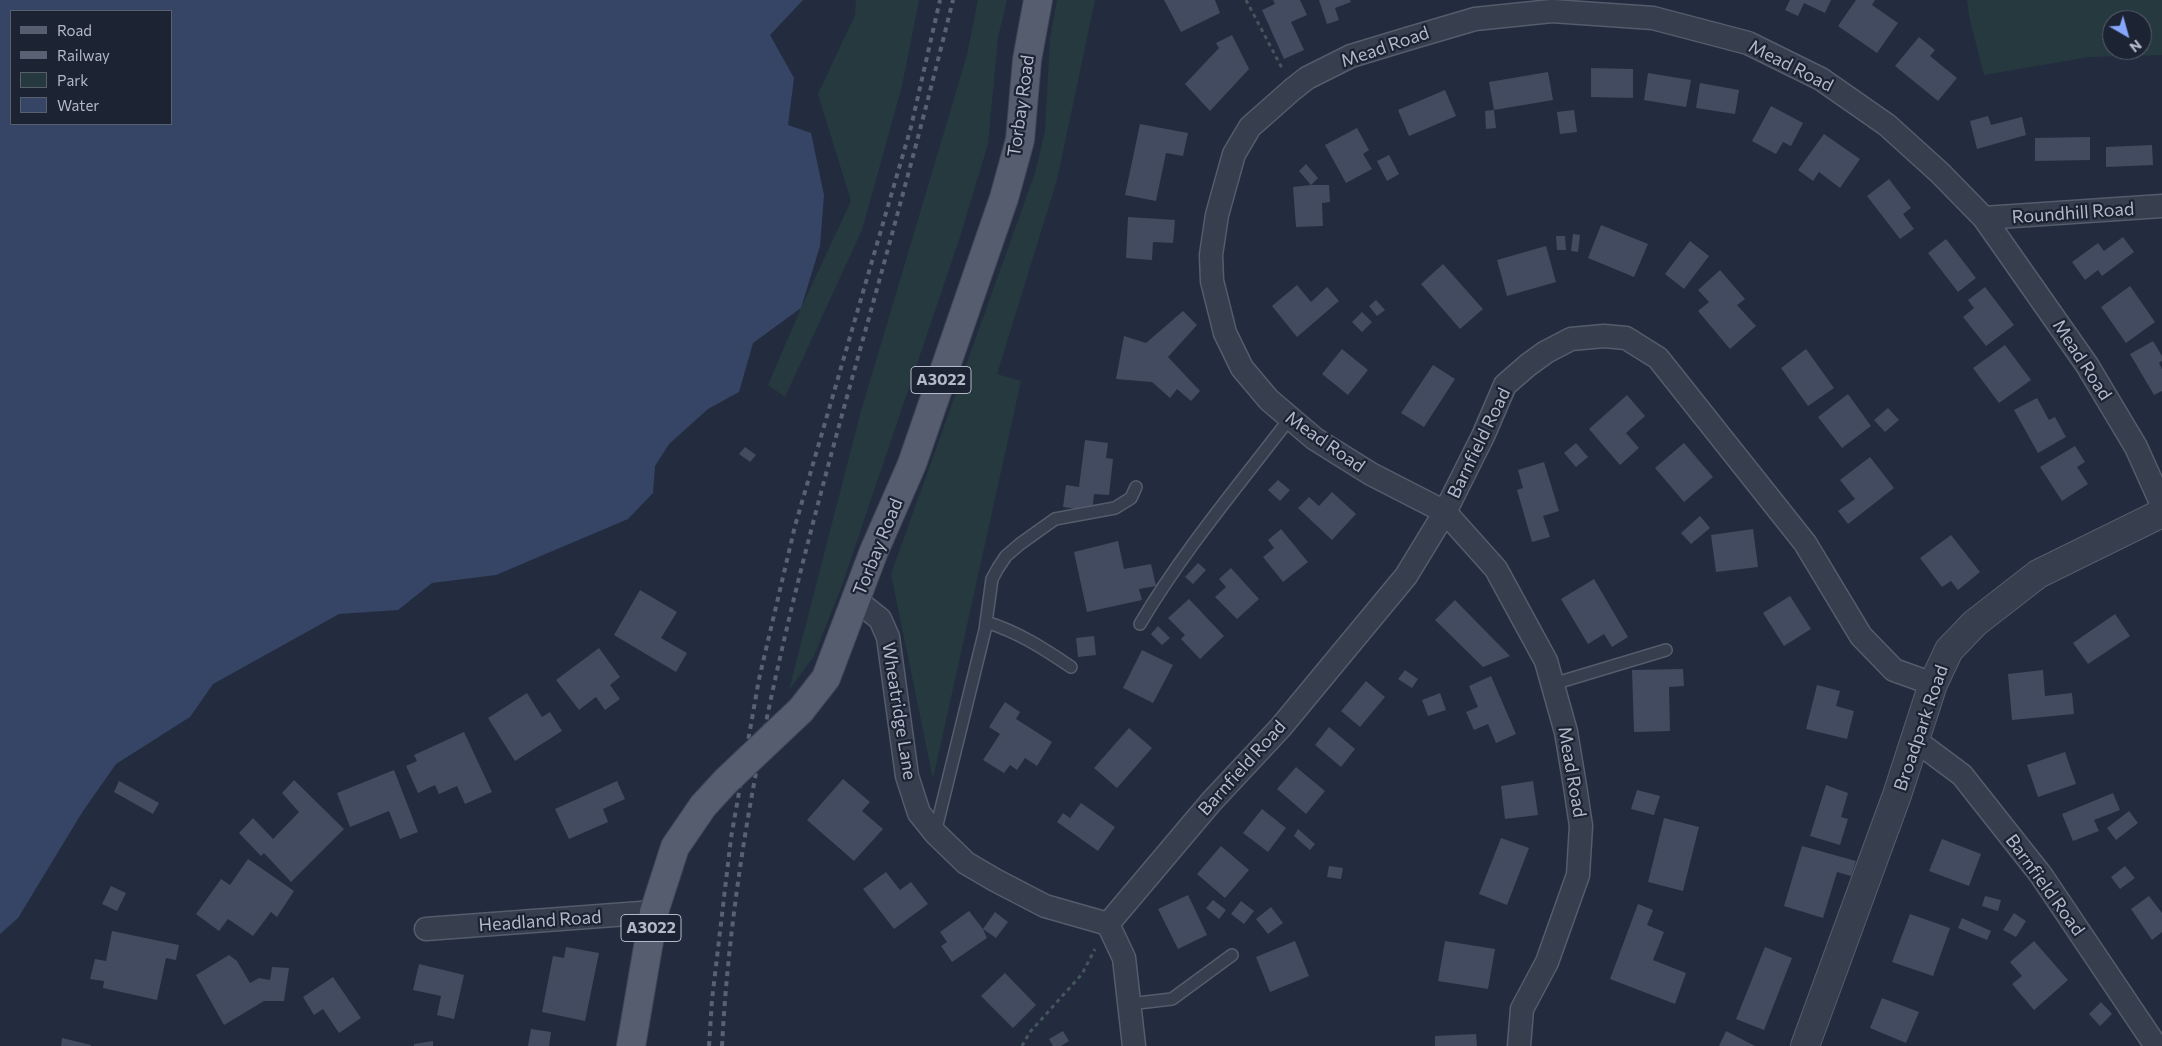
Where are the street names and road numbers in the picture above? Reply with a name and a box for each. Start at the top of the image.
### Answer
street label: Mead Road [1338,22,1432,72]
street label: Mead Road [1745,36,1837,96]
street label: Torbay Road [1003,54,1039,158]
street label: Roundhill Road [2011,198,2135,228]
street label: Mead Road [2048,316,2116,404]
road number: A3022 [911,366,971,394]
street label: Barnfield Road [1443,384,1515,502]
street label: Mead Road [1281,407,1369,477]
street label: Torbay Road [849,495,907,599]
street label: Wheatridge Lane [877,641,921,781]
street label: Broadpark Road [1889,662,1953,794]
street label: Barnfield Road [1194,716,1290,820]
street label: Mead Road [1553,725,1591,819]
street label: Barnfield Road [2001,830,2089,940]
street label: Headland Road [478,906,602,936]
road number: A3022 [621,914,681,941]

